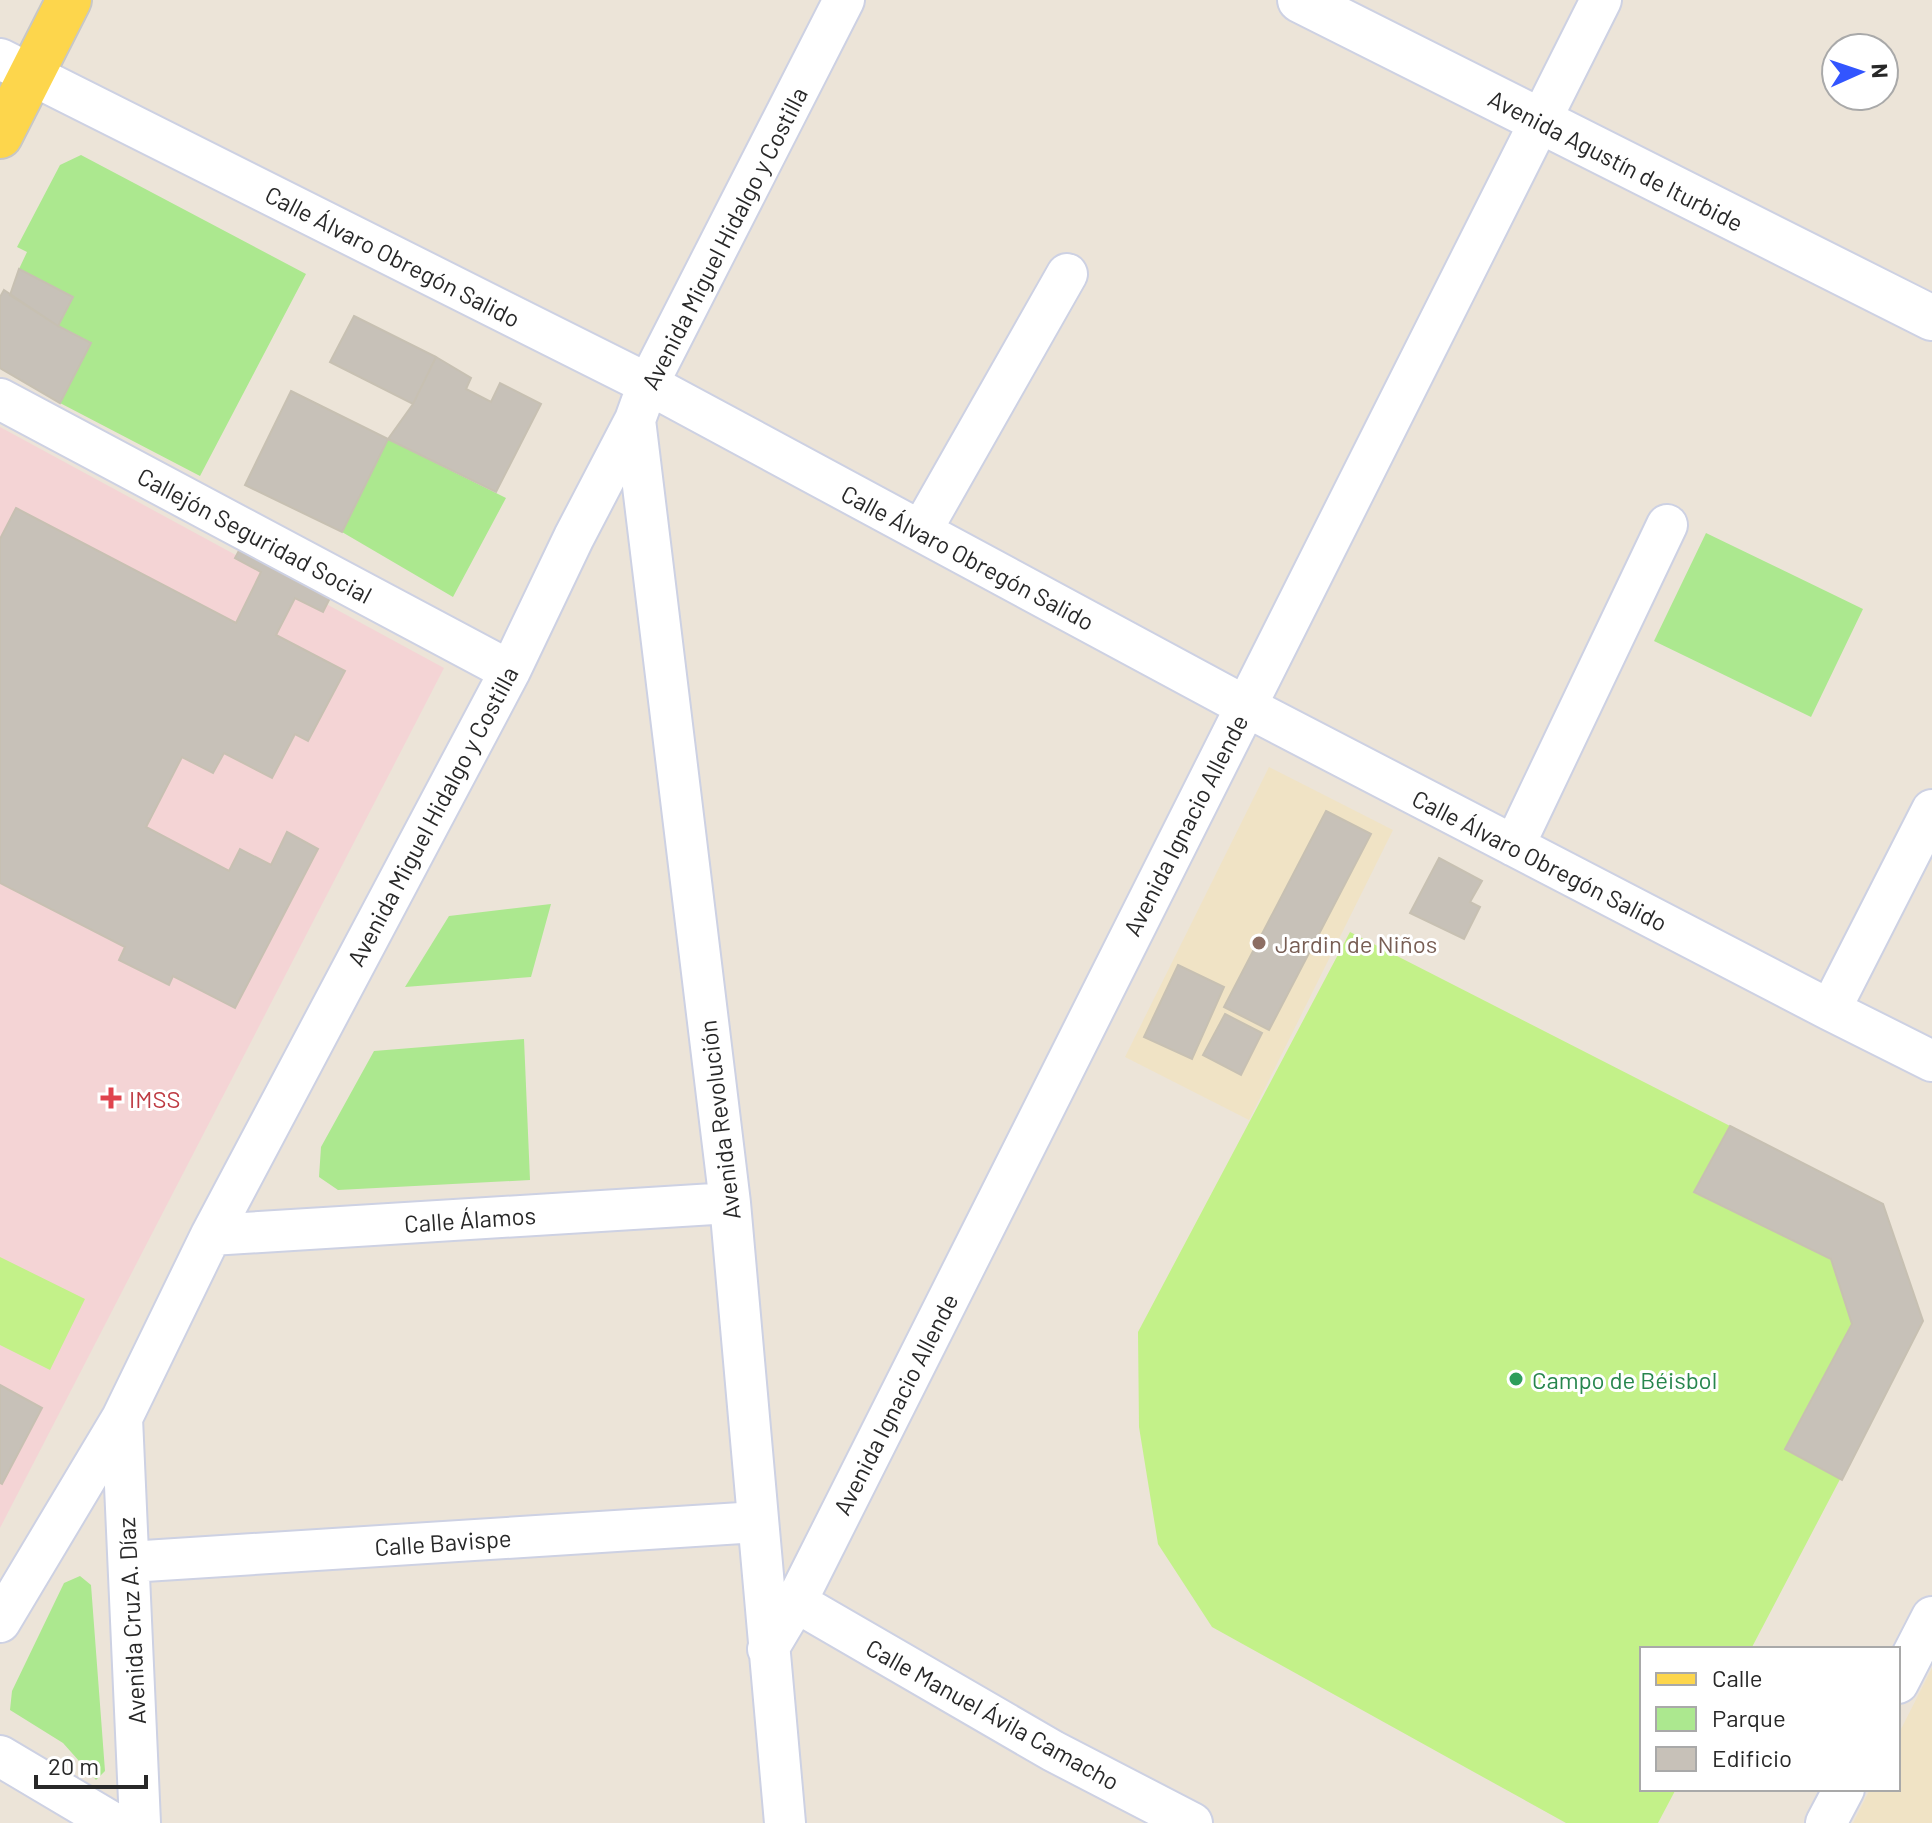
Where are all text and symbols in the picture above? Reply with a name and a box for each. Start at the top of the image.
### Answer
north arrow [1820,32,1900,112]
text: N [1868,63,1894,79]
street label: Avenida Miguel Hidalgo y Costilla [635,82,813,394]
street label: Avenida Agustín de Iturbide [1484,83,1748,237]
street label: Calle Álvaro Obregón Salido [261,179,525,333]
street label: Callejón Seguridad Social [133,461,377,609]
street label: Calle Álvaro Obregón Salido [837,478,1099,636]
street label: Avenida Miguel Hidalgo y Costilla [340,661,524,971]
street label: Avenida Ignacio Allende [1117,709,1253,941]
street label: Calle Álvaro Obregón Salido [1408,783,1672,937]
place label: Jardin de Niños [1275,929,1437,958]
marker: Jardin de Niños [1250,934,1268,952]
street label: Avenida Revolución [692,1019,746,1221]
place label: IMSS [129,1084,180,1113]
marker: IMSS [100,1087,122,1109]
street label: Calle Álamos [403,1200,537,1238]
street label: Avenida Ignacio Allende [827,1288,963,1520]
place label: Campo de Béisbol [1532,1365,1717,1394]
marker: Campo de Béisbol [1507,1370,1525,1388]
street label: Avenida Cruz A. Díaz [111,1517,151,1725]
street label: Calle Bavispe [374,1523,512,1561]
street label: Calle Manuel Ávila Camacho [861,1632,1125,1796]
legend [1640,1647,1900,1791]
text: Calle [1712,1663,1763,1692]
text: Parque [1712,1703,1786,1732]
scale bar [36,1739,146,1789]
text: Edificio [1712,1743,1792,1772]
text: 20 m [48,1751,99,1780]

